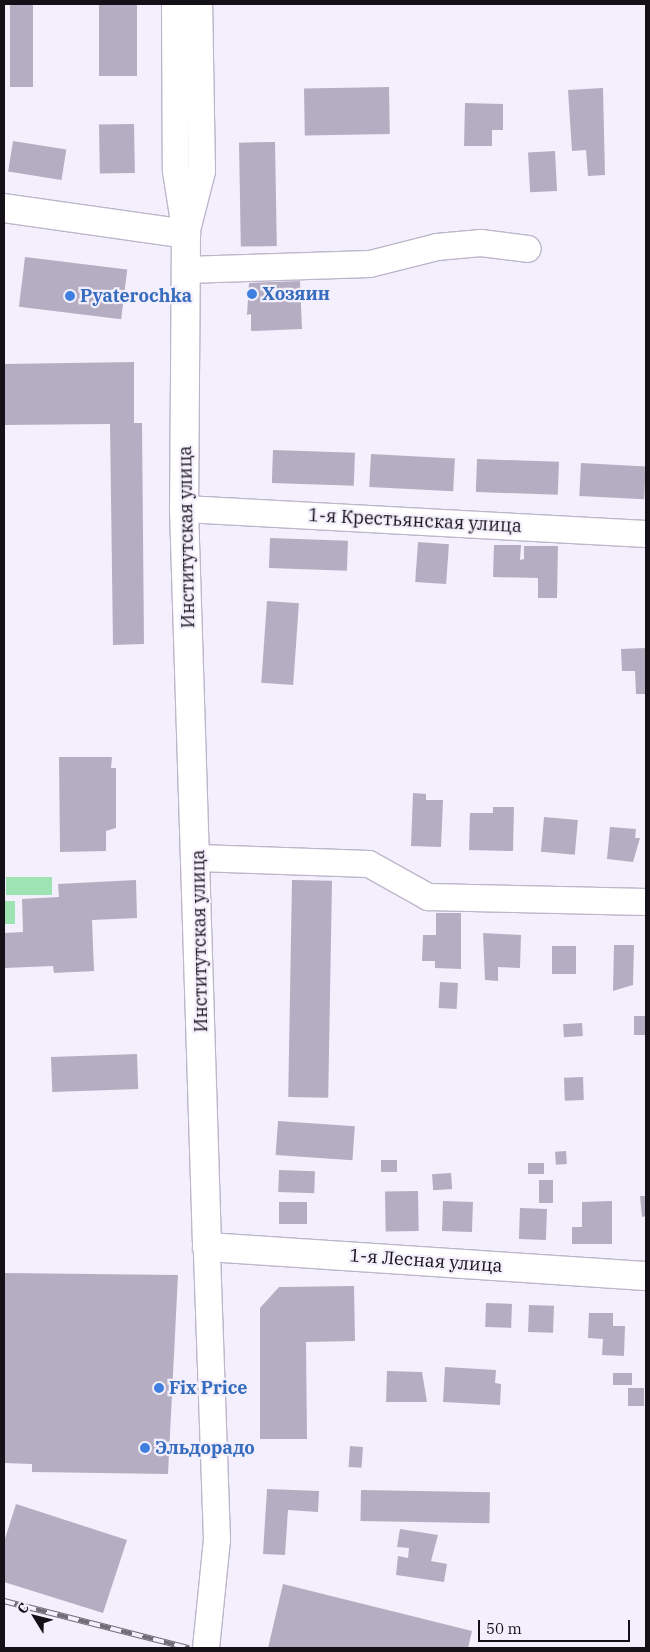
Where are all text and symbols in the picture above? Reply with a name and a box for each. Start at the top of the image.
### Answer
place label: Хозяин [262,283,330,305]
place label: Pyaterochka [80,285,192,307]
marker: Хозяин [246,288,258,300]
marker: Pyaterochka [64,290,76,302]
street label: Институтская улица [175,445,199,629]
street label: 1-я Крестьянская улица [308,505,522,537]
street label: Институтская улица [188,849,212,1033]
street label: 1-я Лесная улица [349,1245,503,1277]
place label: Fix Price [169,1377,248,1399]
marker: Fix Price [153,1382,165,1394]
place label: Эльдорадо [155,1437,255,1459]
marker: Эльдорадо [139,1442,151,1454]
north arrow [10,1592,60,1642]
text: С [13,1599,33,1617]
scale bar [480,1610,632,1642]
text: 50 m [486,1619,522,1638]

